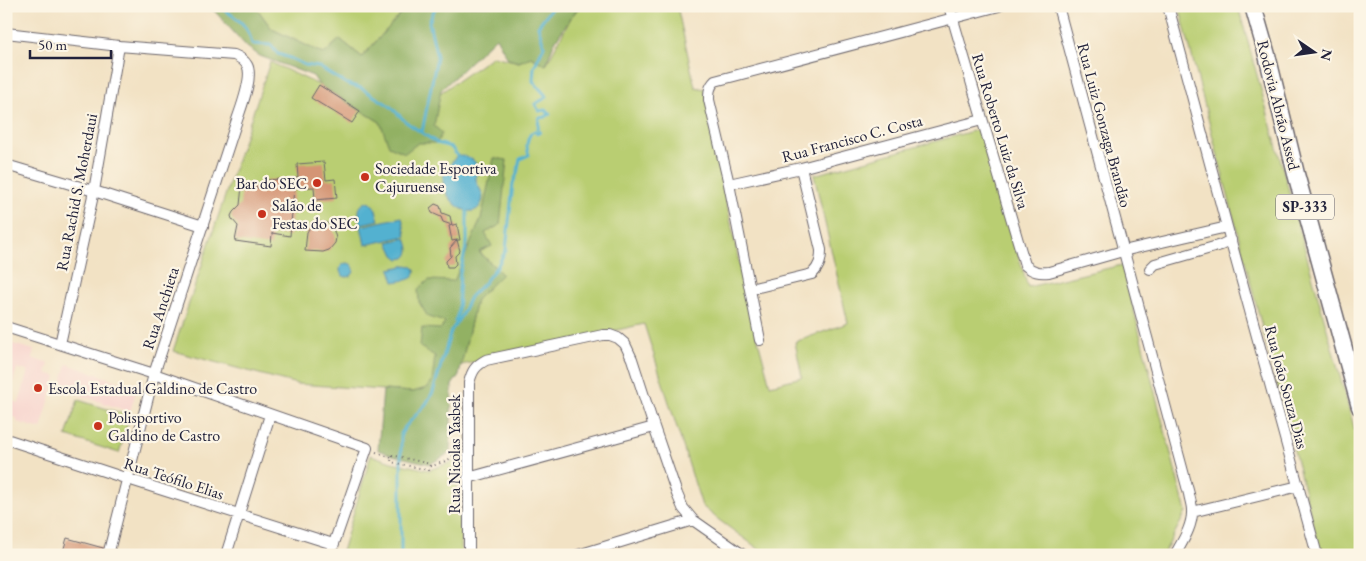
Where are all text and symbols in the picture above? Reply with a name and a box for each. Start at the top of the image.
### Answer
scale bar [30,28,111,60]
north arrow [1288,28,1338,78]
text: 50 m [38,35,67,54]
street label: Rodovia Abrão Assed [1252,38,1305,173]
street label: Rua Luiz Gonzaga Brandão [1072,41,1137,210]
text: N [1316,47,1337,63]
street label: Rua Roberto Luiz da Silva [967,51,1034,212]
street label: Rua Francisco C. Costa [779,109,925,167]
street label: Rua Rachid S. Moherdaui [51,112,102,273]
place label: Sociedade Esportiva Cajuruense [375,158,497,197]
marker: Sociedade Esportiva Cajuruense [359,171,371,183]
place label: Bar do SEC [236,173,307,194]
marker: Bar do SEC [311,177,323,189]
road number: SP-333 [1276,194,1334,220]
place label: Salão de Festas do SEC [272,195,358,234]
marker: Salão de Festas do SEC [256,208,268,220]
street label: Rua Anchieta [137,264,184,352]
street label: Rua João Souza Dias [1260,323,1313,451]
place label: Escola Estadual Galdino de Castro [48,378,257,399]
marker: Escola Estadual Galdino de Castro [32,382,44,394]
street label: Rua Nicolas Yasbek [444,394,465,514]
place label: Polisportivo Galdino de Castro [108,407,220,446]
marker: Polisportivo Galdino de Castro [92,420,104,432]
street label: Rua Teófilo Elias [121,452,227,505]

